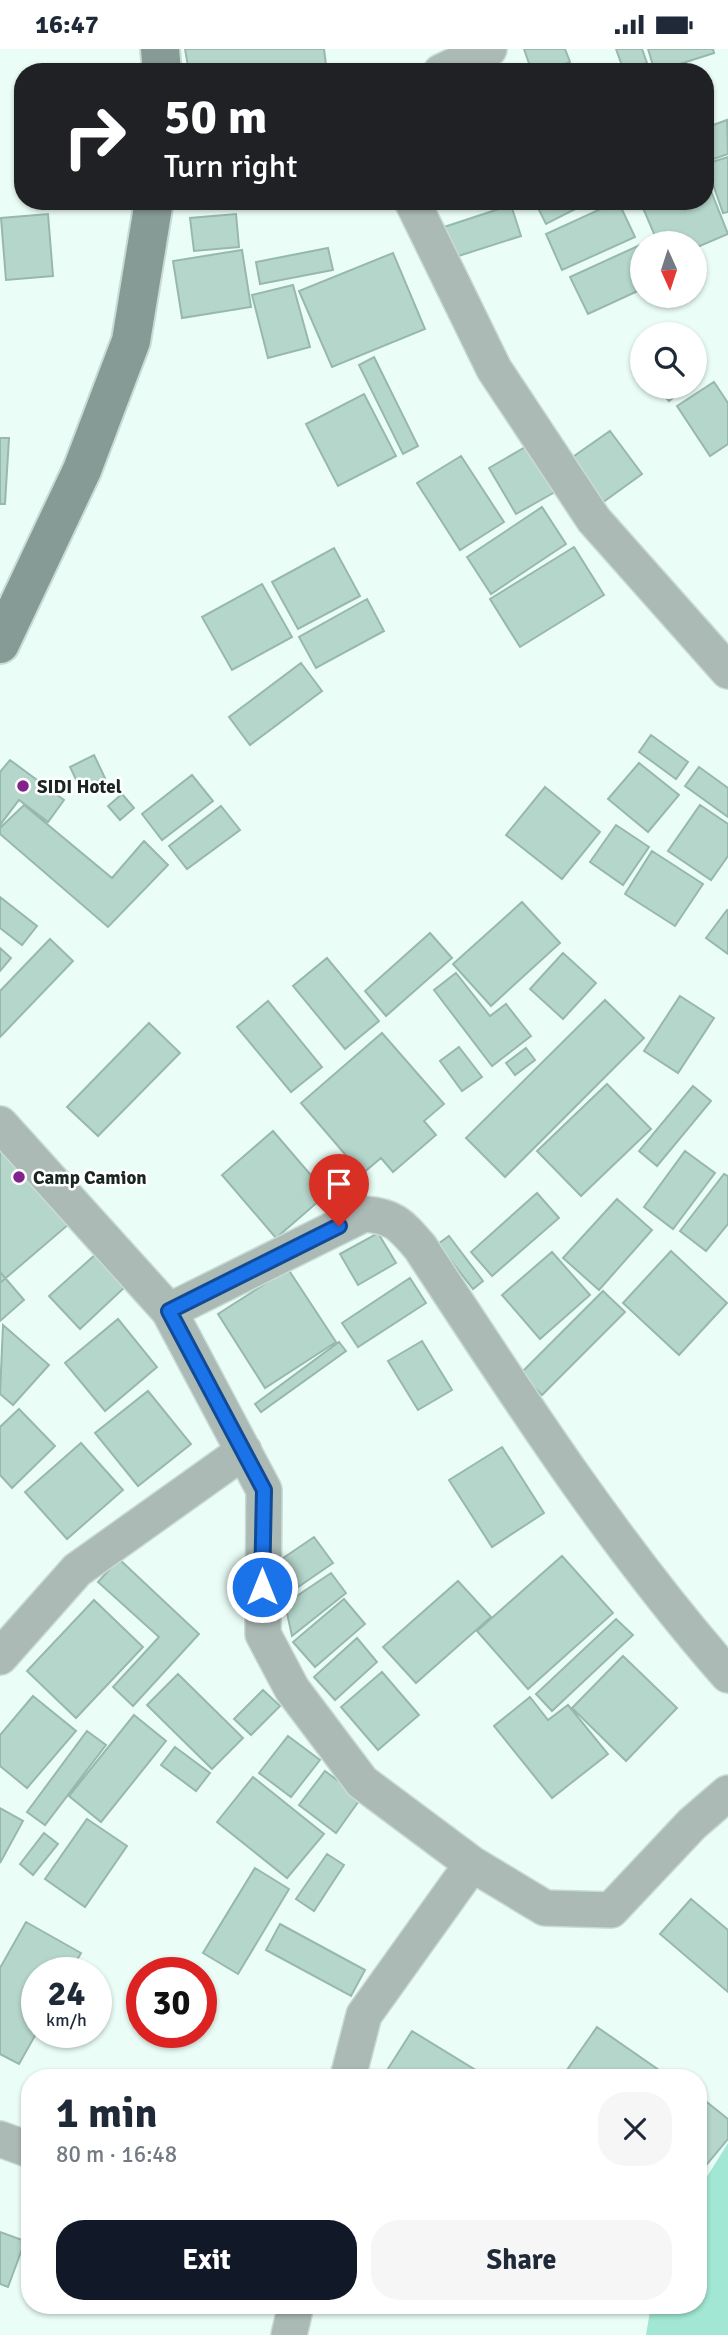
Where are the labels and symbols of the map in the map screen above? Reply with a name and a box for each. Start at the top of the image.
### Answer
north arrow [630,231,707,308]
place label: SIDI Hotel [37,775,122,799]
marker: SIDI Hotel [15,778,31,794]
pin [309,1154,369,1226]
place label: Camp Camion [33,1166,147,1190]
marker: Camp Camion [11,1169,27,1185]
position arrow [225,1550,299,1624]
speed limit sign: 30 [126,1957,217,2048]

